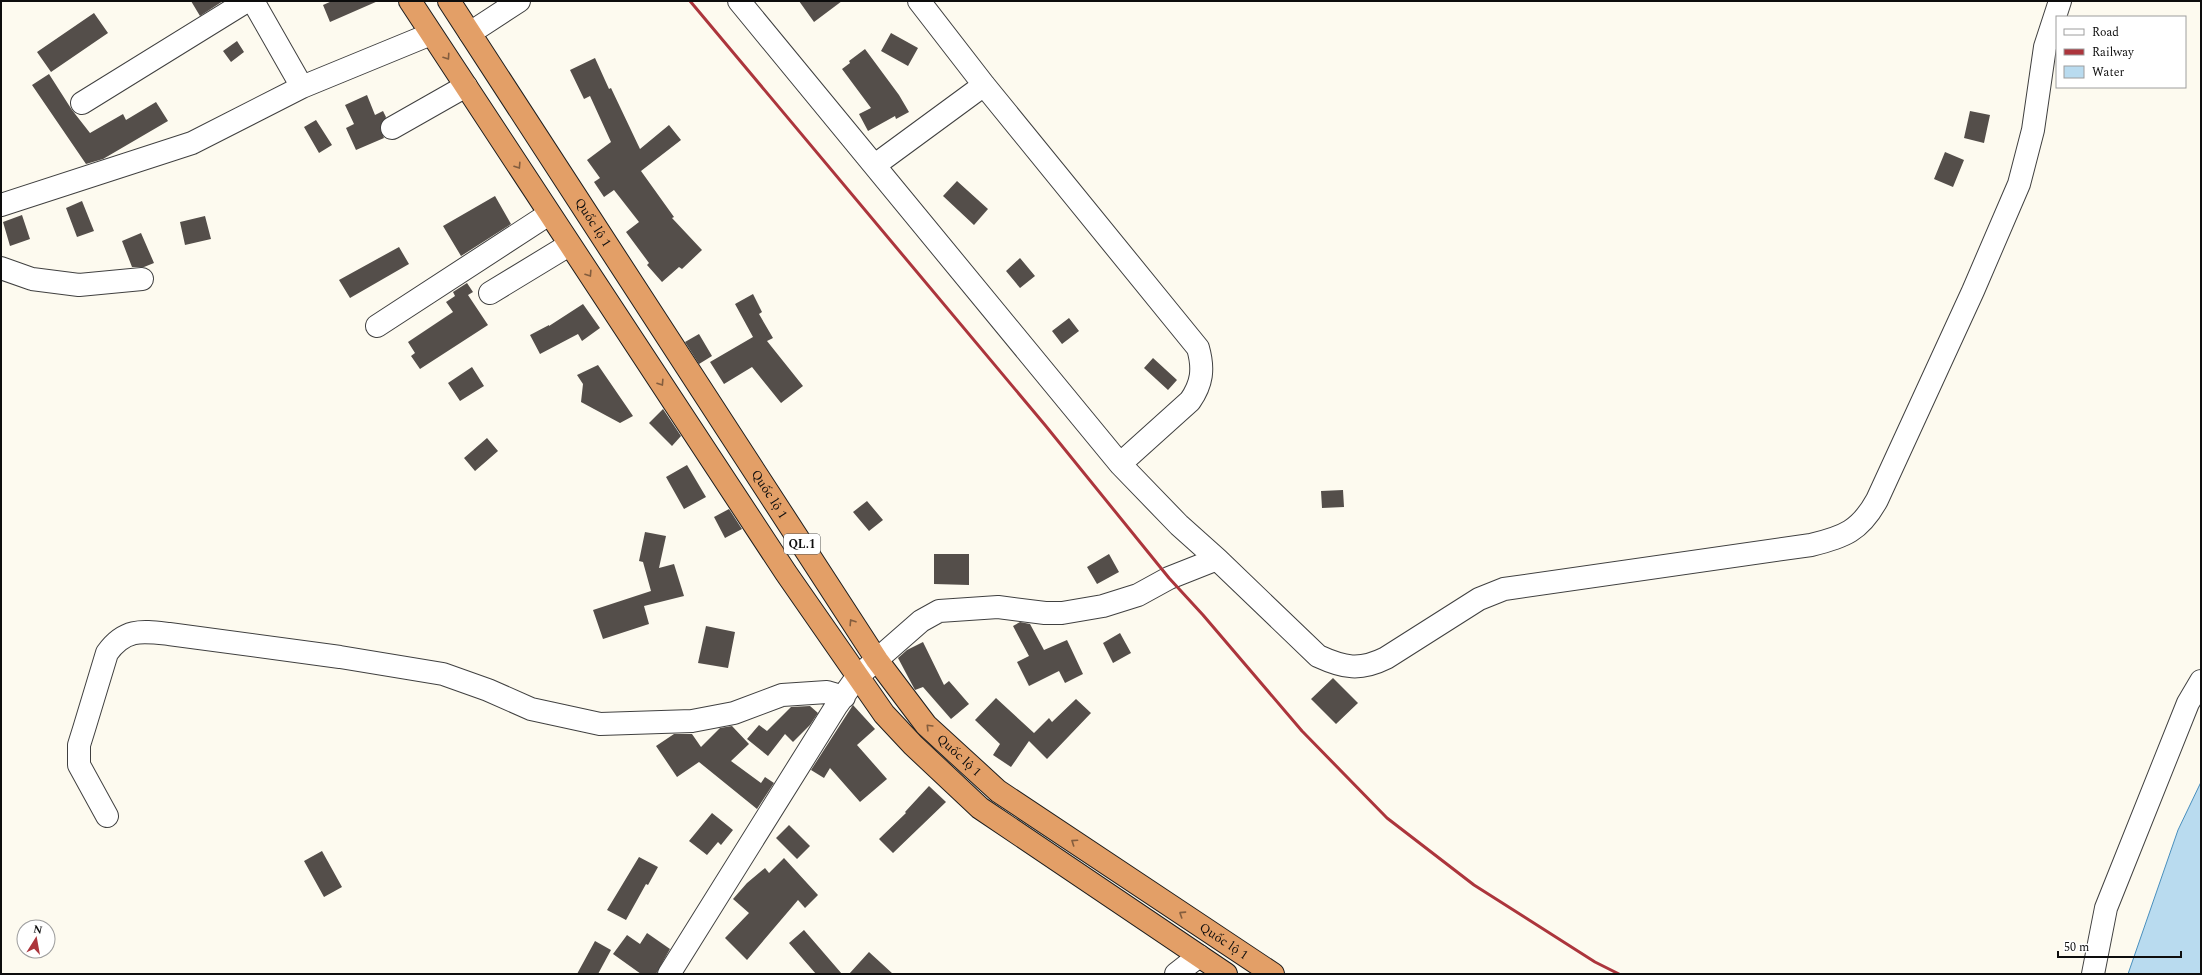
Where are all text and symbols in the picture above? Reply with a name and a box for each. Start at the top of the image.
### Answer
legend [2056,16,2186,88]
text: Road [2092,23,2119,42]
text: Railway [2092,43,2135,62]
one-way arrow [442,53,450,60]
text: Water [2092,63,2124,82]
one-way arrow [513,162,520,169]
street label: Quốc lộ 1 [569,194,616,251]
one-way arrow [584,270,591,277]
one-way arrow [656,379,663,386]
street label: Quốc lộ 1 [746,466,793,523]
road number: QL.1 [784,534,820,554]
one-way arrow [849,619,857,626]
one-way arrow [926,724,934,732]
street label: Quốc lộ 1 [932,729,986,781]
one-way arrow [1071,839,1078,847]
one-way arrow [1179,912,1186,919]
street label: Quốc lộ 1 [1195,918,1252,965]
north arrow [16,919,56,959]
text: N [32,920,44,939]
scale bar [2058,933,2181,959]
text: 50 m [2064,938,2089,957]

